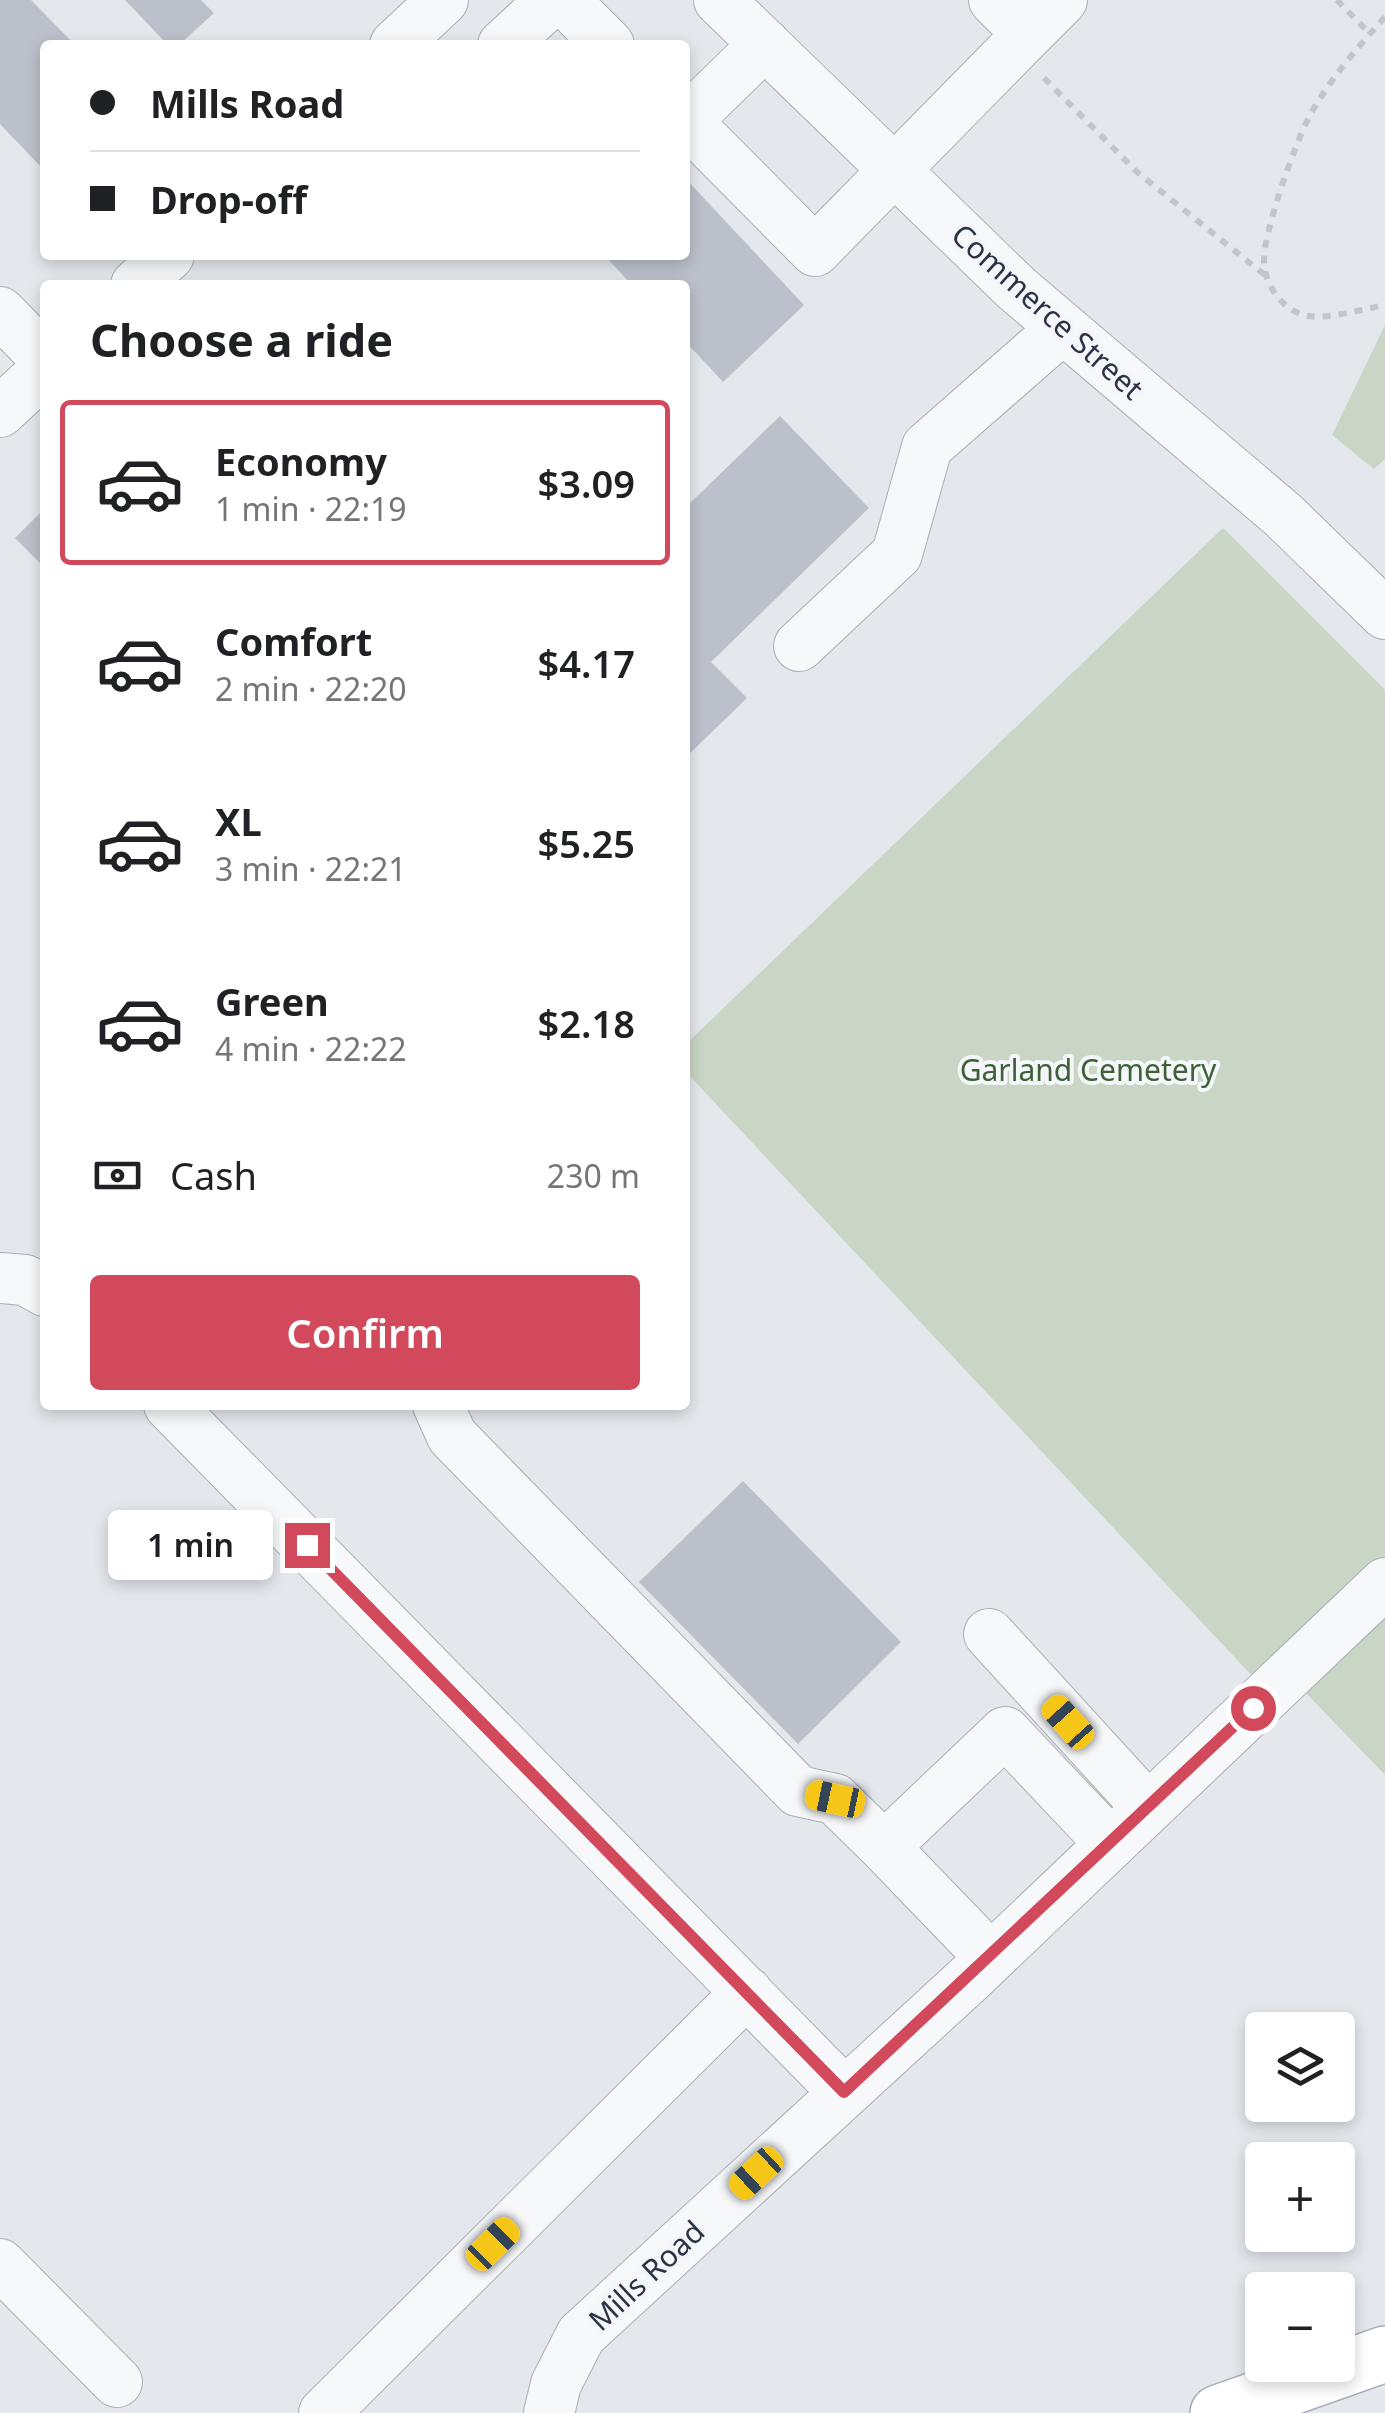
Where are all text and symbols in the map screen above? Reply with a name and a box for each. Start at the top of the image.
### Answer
text: Mills Road [150,77,344,129]
text: Drop-off [150,173,307,225]
street label: Commerce Street [943,214,1153,408]
text: Choose a ride [90,309,393,370]
text: Economy [215,435,387,487]
icon: car [95,438,185,528]
text: $3.09 [538,457,635,509]
text: 1 min · 22:19 [215,487,407,530]
text: Comfort [215,615,372,667]
icon: car [95,618,185,708]
text: $4.17 [538,637,635,689]
text: 2 min · 22:20 [215,667,407,710]
text: XL [215,795,262,847]
icon: car [95,798,185,888]
text: $5.25 [538,817,635,869]
text: 3 min · 22:21 [215,847,407,890]
text: Green [215,975,329,1027]
icon: car [95,978,185,1068]
text: $2.18 [538,997,635,1049]
text: 4 min · 22:22 [215,1027,407,1070]
park label: Garland Cemetery [960,1049,1217,1090]
icon: cash [90,1148,145,1203]
text: Cash [170,1149,257,1201]
text: 230 m [547,1154,640,1197]
button: Confirm [90,1275,640,1390]
callout: 1 min [107,1510,272,1580]
text: 1 min [147,1523,234,1566]
route end [285,1523,330,1568]
route start [1231,1686,1276,1731]
car [1037,1690,1099,1754]
car [803,1778,867,1820]
map controls [1245,2012,1355,2382]
button: layers [1245,2012,1355,2122]
car [724,2142,788,2204]
button: + [1245,2142,1355,2252]
street label: Mills Road [579,2211,713,2339]
car [461,2212,525,2276]
button: − [1245,2272,1355,2382]

